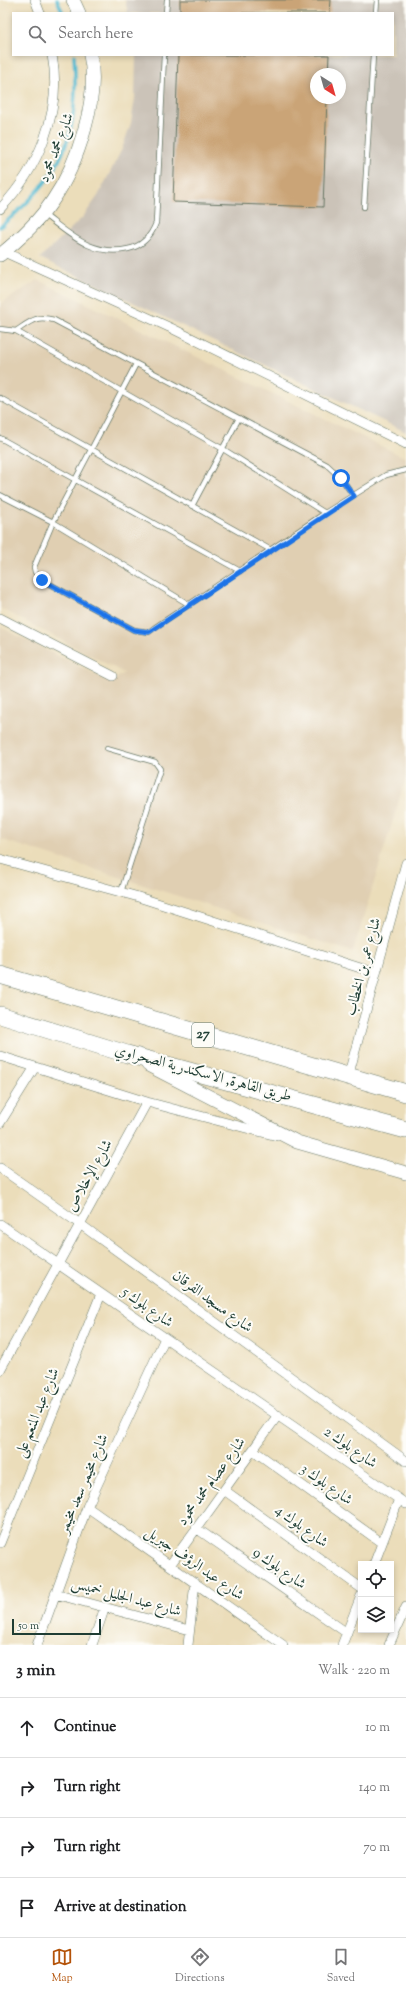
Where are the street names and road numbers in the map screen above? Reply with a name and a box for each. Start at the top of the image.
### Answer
street label: شارع محمد محمود [34,110,81,186]
street label: شارع عمر بن الخطاب [341,916,388,1019]
road number: 27 [192,1023,214,1047]
street label: طريق القاهرة, الاسكندرية الصحراوي [112,1040,294,1108]
street label: شارع الإخلاص [61,1136,119,1216]
street label: شارع مسجد الفرقان [167,1266,257,1339]
street label: شارع بلوك 5 [115,1282,177,1334]
street label: شارع عبد المنعم على [10,1365,67,1462]
street label: شارع بلوك 2 [319,1422,381,1475]
street label: شارع مخيمر سعد مخيمر [53,1431,115,1539]
street label: شارع عصام محمد محمود [173,1433,252,1531]
street label: شارع بلوك 3 [295,1459,357,1512]
street label: شارع بلوك 4 [269,1500,332,1554]
street label: شارع عبد الرؤف جبريل [140,1522,248,1607]
street label: شارع بلوك 9 [247,1543,310,1596]
street label: شارع عبد الجليل خميس [68,1573,183,1624]

